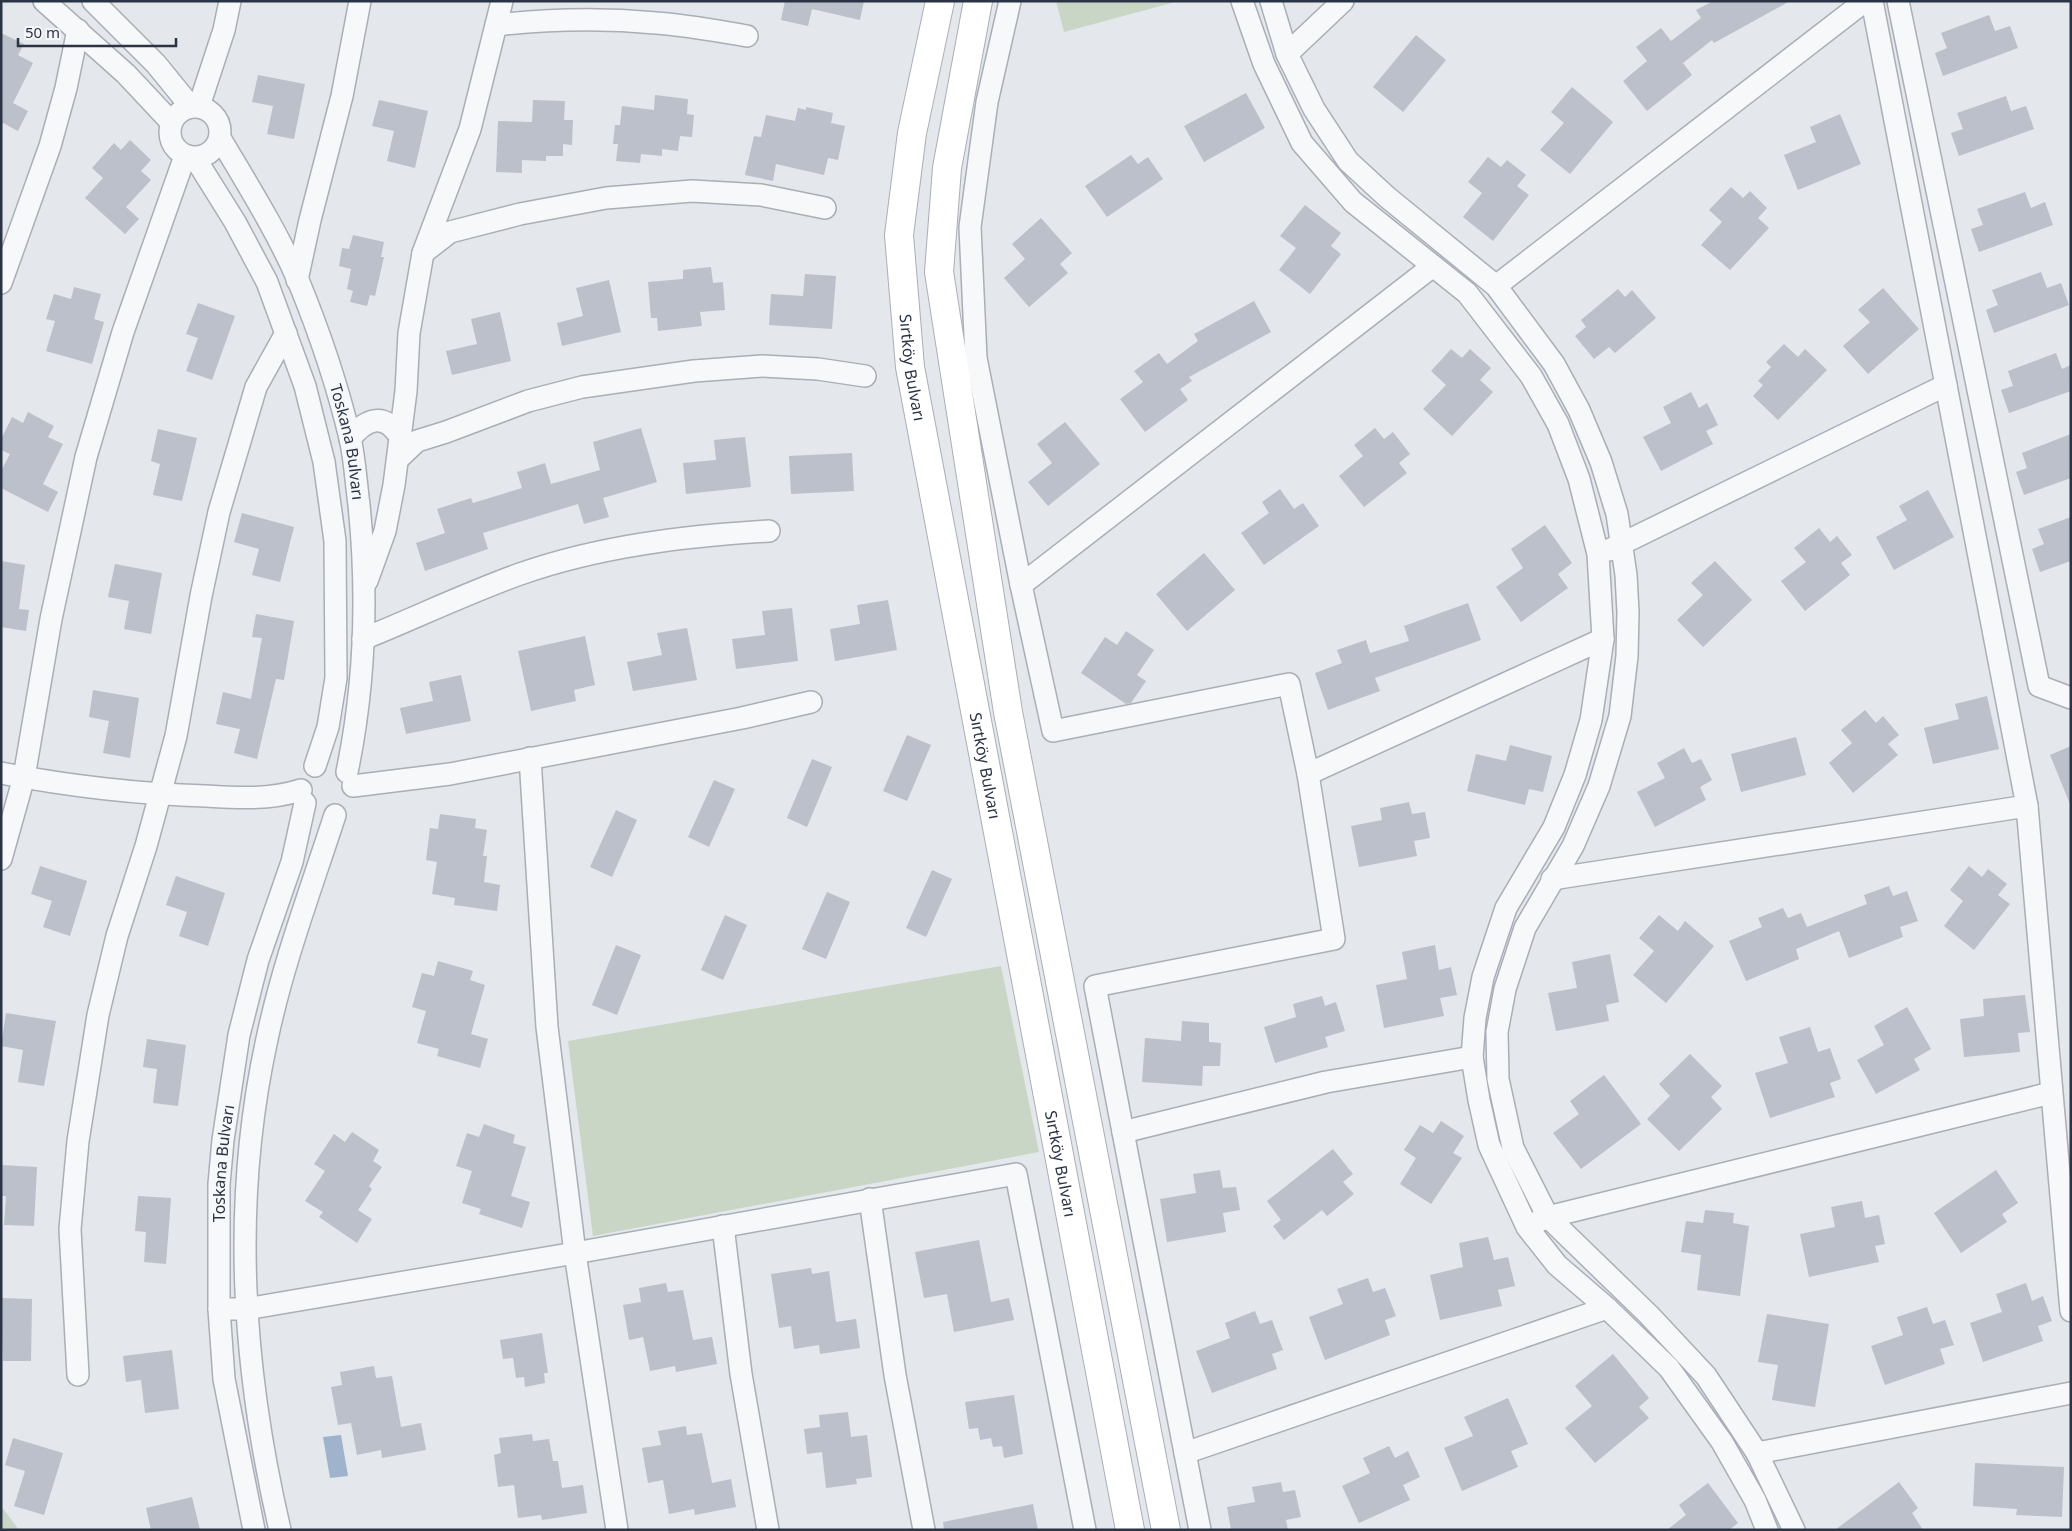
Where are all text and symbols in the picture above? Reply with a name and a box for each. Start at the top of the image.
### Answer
scale bar [18,15,175,47]
text: 50 m [25,22,60,42]
street label: Sırtköy Bulvarı [895,313,931,423]
street label: Toskana Bulvarı [325,381,369,501]
street label: Sırtköy Bulvarı [965,711,1006,821]
street label: Toskana Bulvarı [208,1103,239,1222]
street label: Sırtköy Bulvarı [1040,1109,1082,1219]

